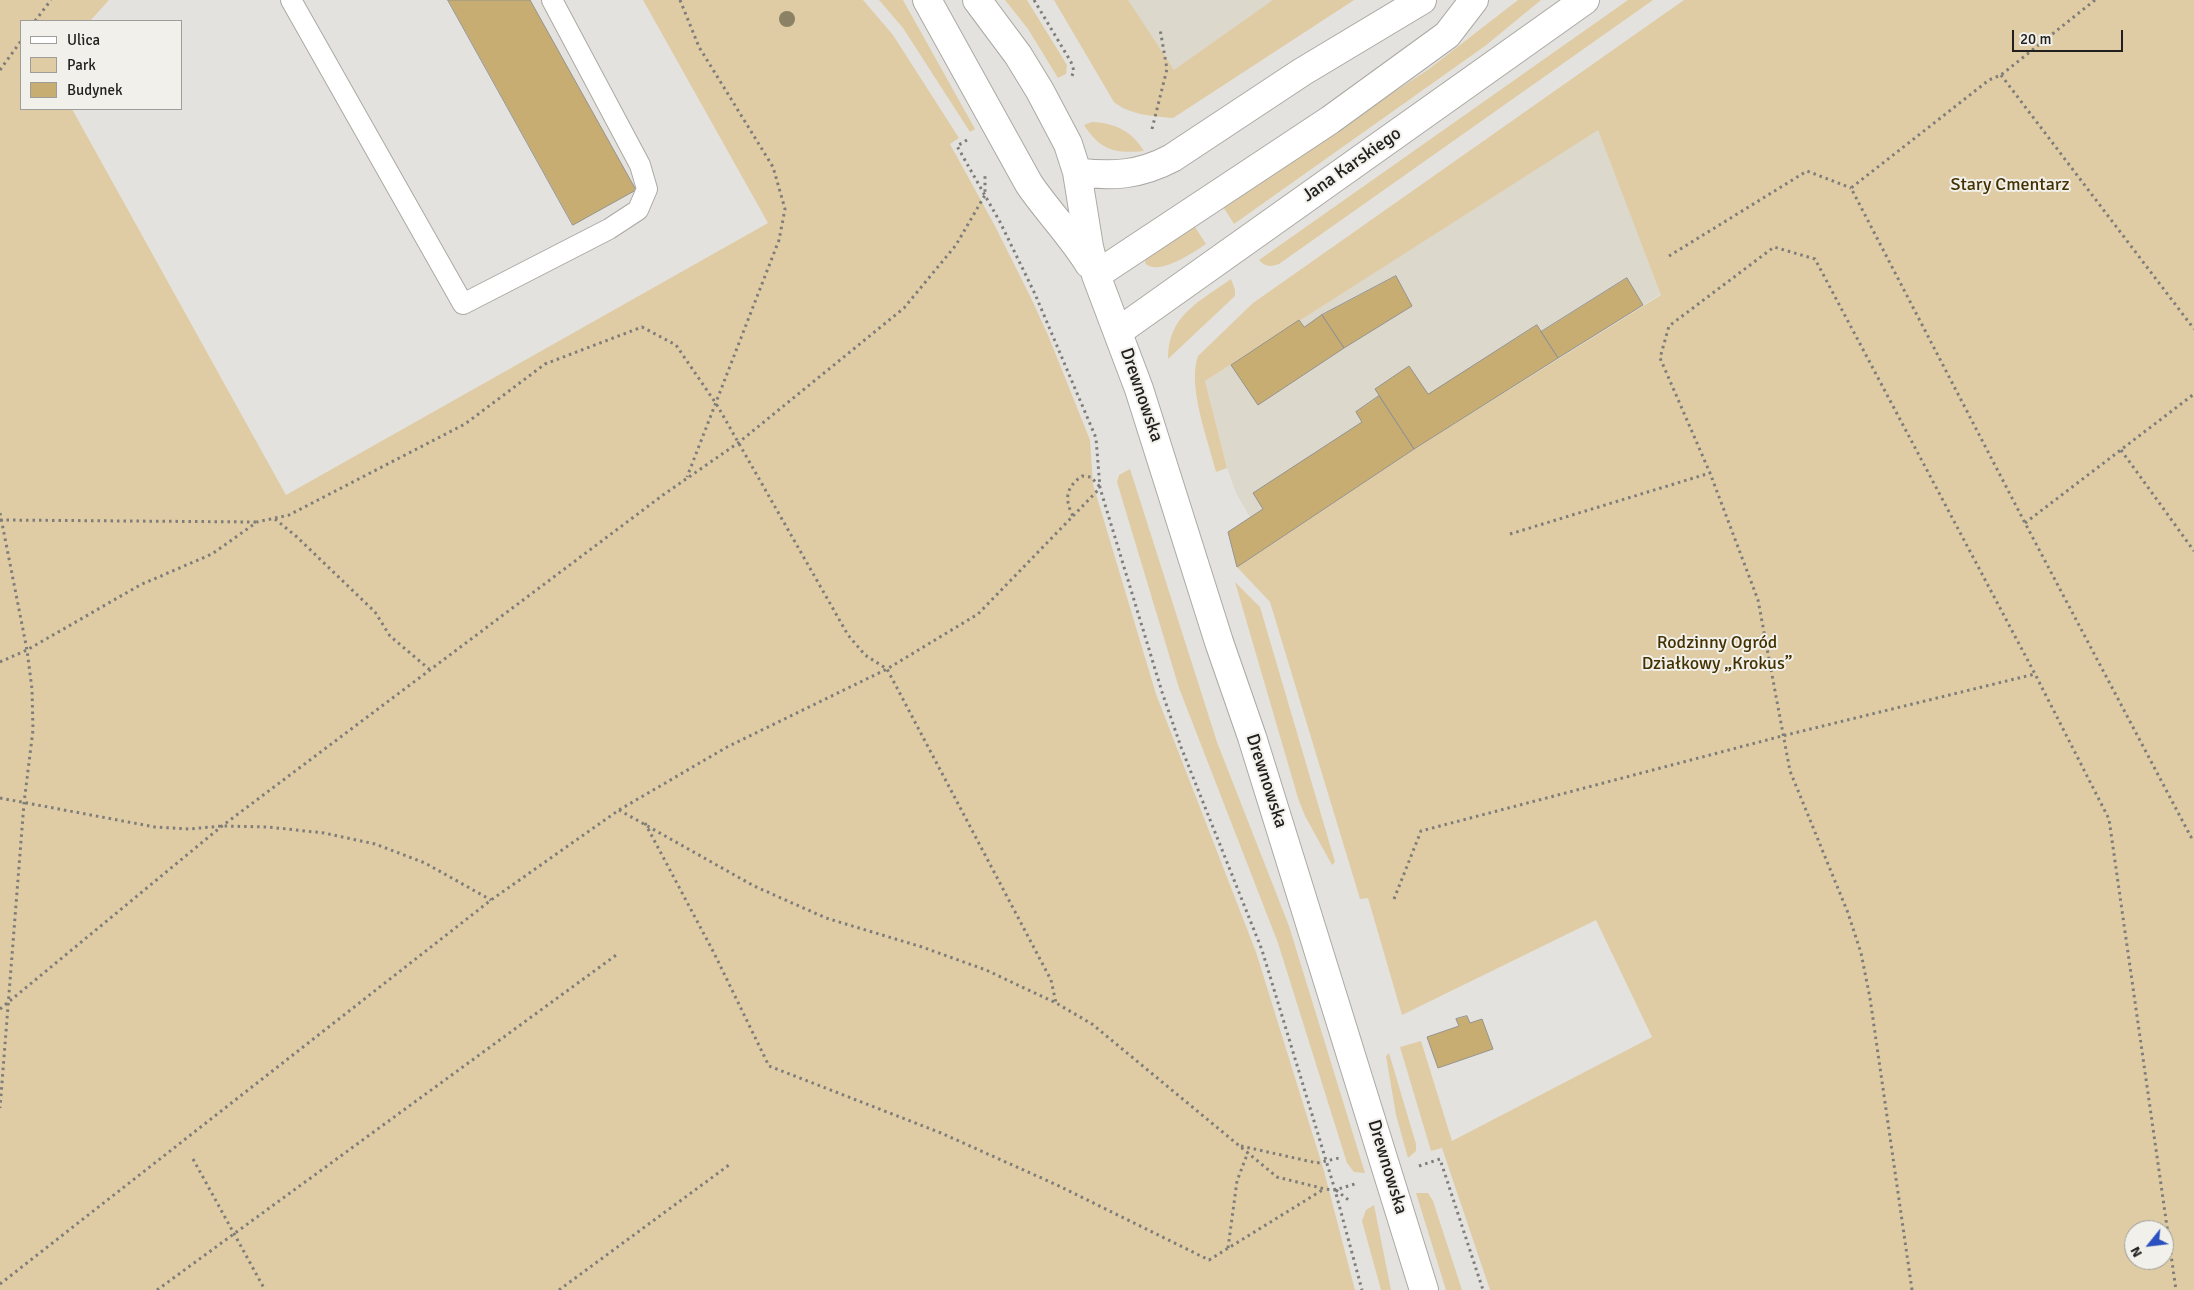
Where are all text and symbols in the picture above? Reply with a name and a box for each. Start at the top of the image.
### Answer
legend [20,20,182,110]
scale bar [2014,20,2125,52]
text: 20 m [2020,30,2051,48]
text: Ulica [67,31,100,49]
text: Park [67,56,96,74]
text: Budynek [67,81,122,99]
street label: Jana Karskiego [1298,123,1406,207]
park label: Stary Cmentarz [1950,174,2070,196]
street label: Drewnowska [1115,345,1167,445]
park label: Rodzinny Ogród Działkowy „Krokus” [1642,632,1792,674]
street label: Drewnowska [1241,731,1291,831]
street label: Drewnowska [1362,1117,1412,1217]
north arrow [2124,1220,2174,1270]
text: N [2127,1244,2146,1260]

